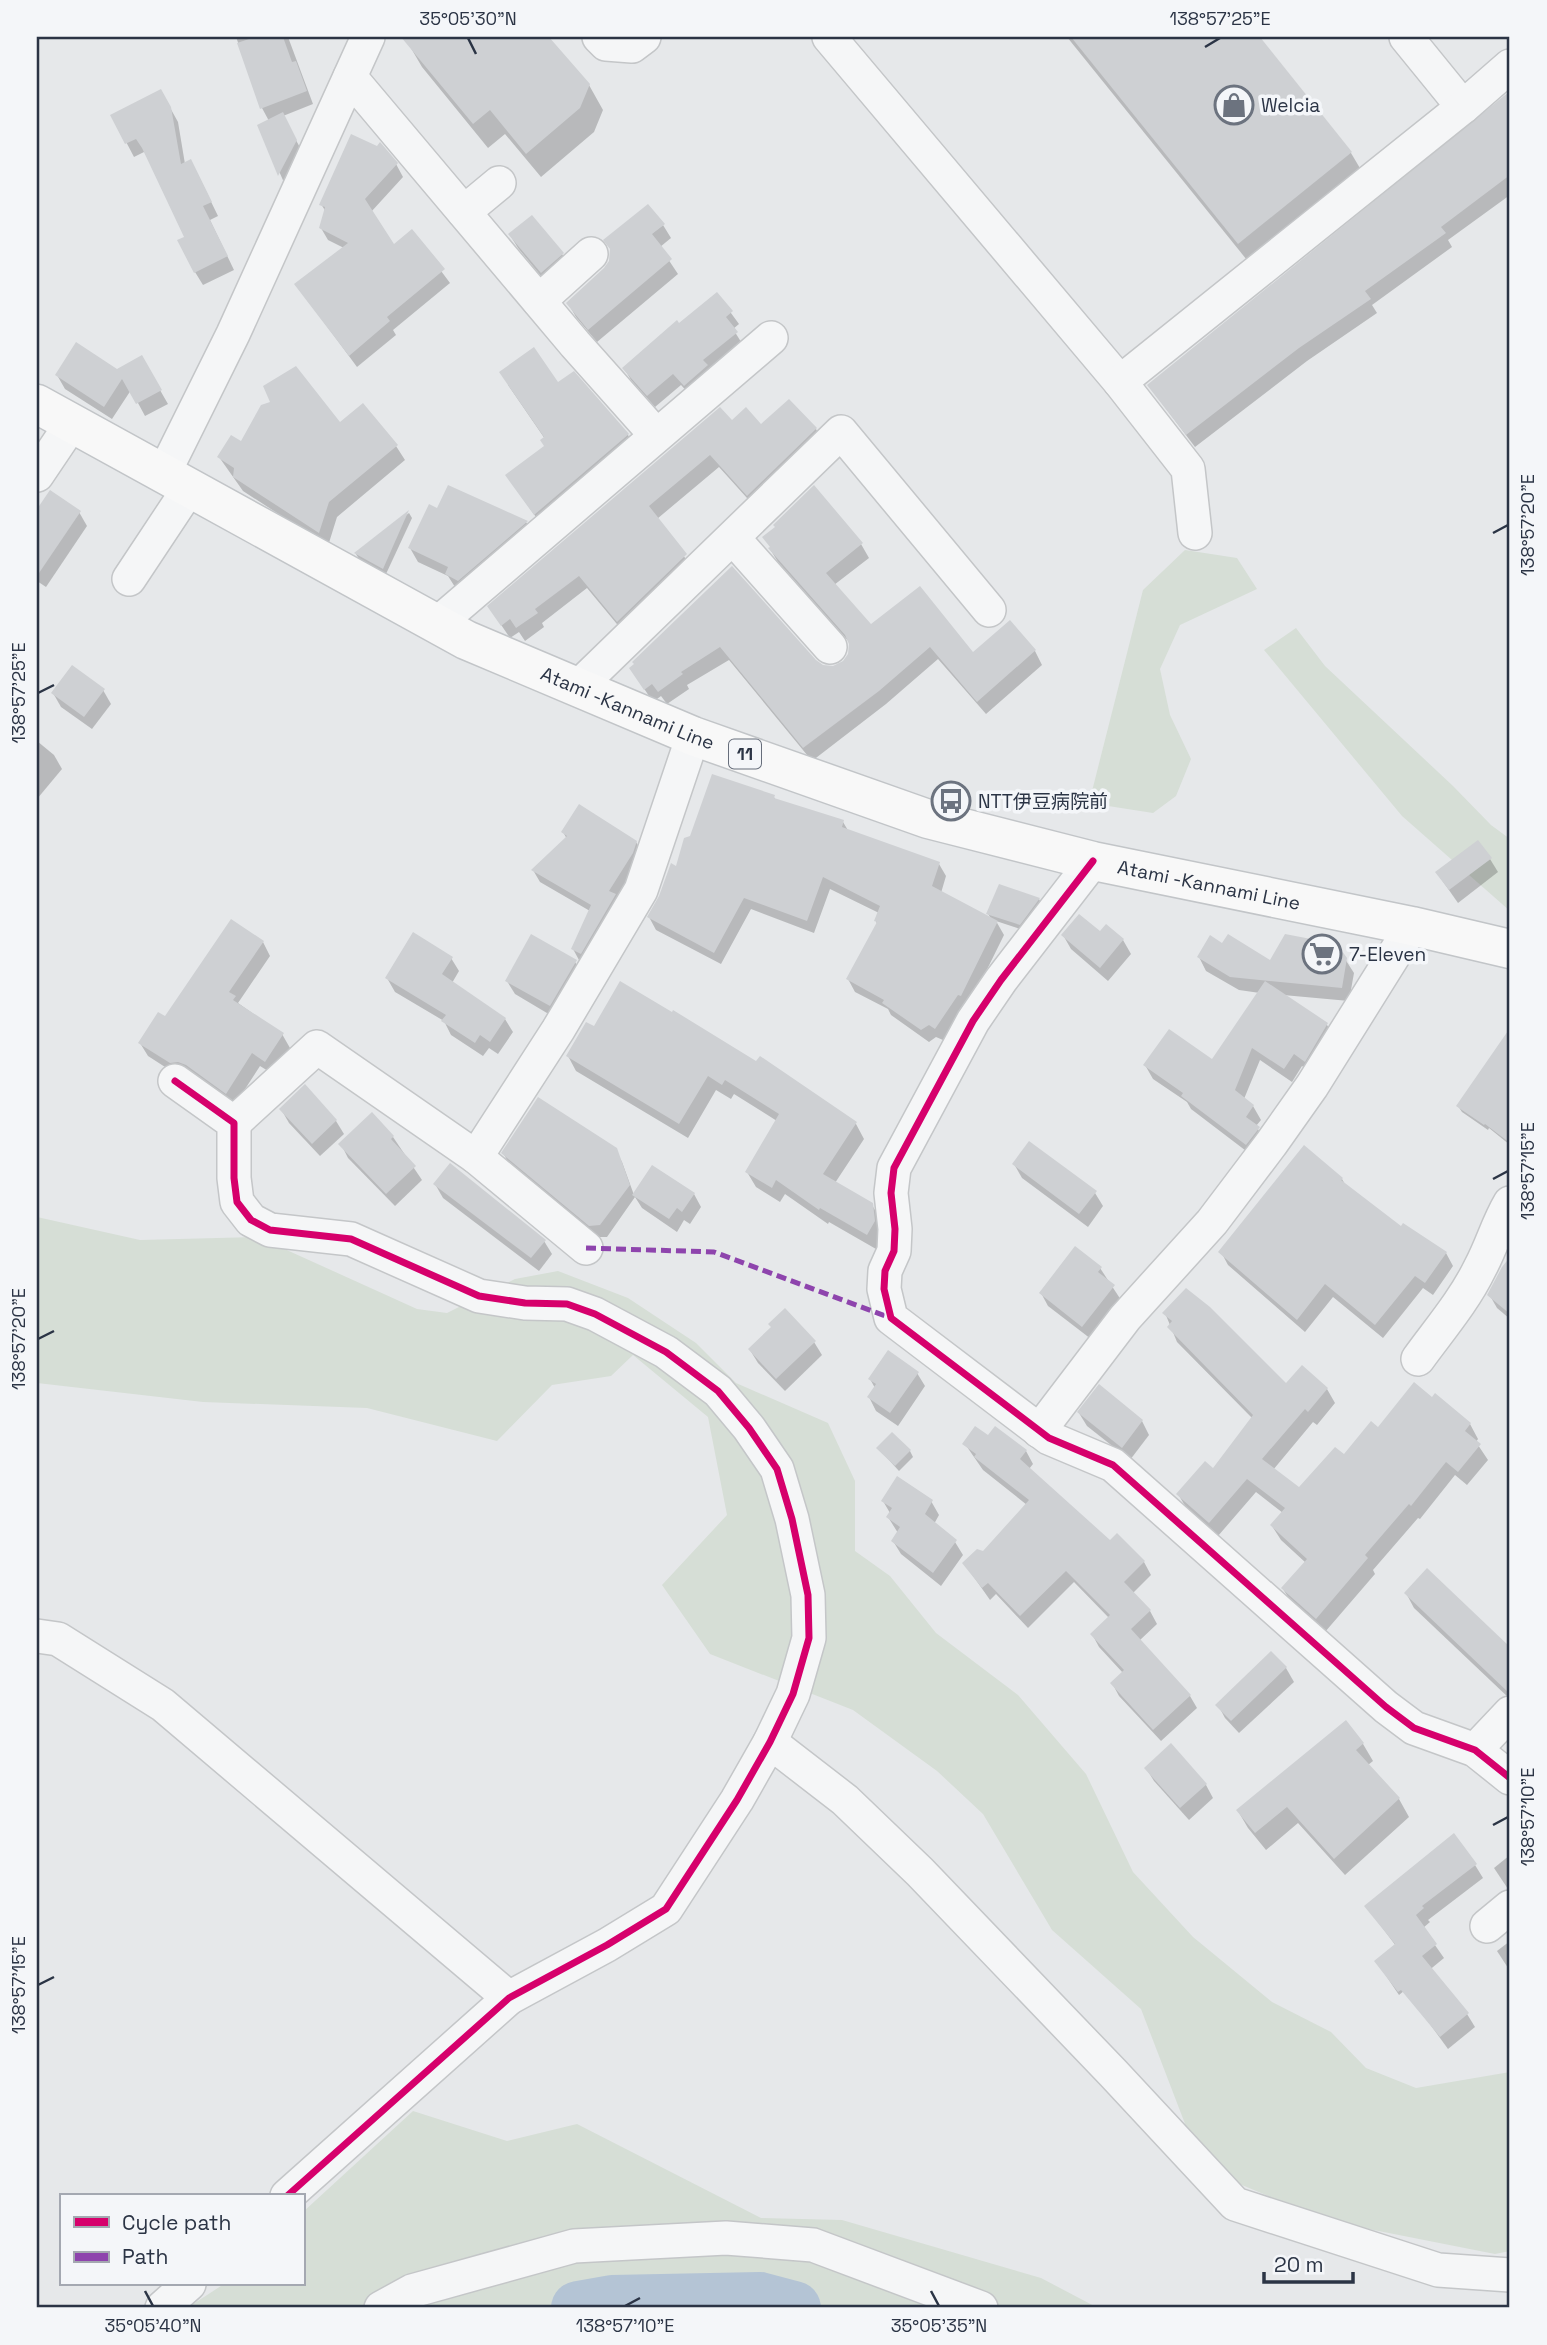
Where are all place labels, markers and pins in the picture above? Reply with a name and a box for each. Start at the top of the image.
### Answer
shop icon: Welcia [1213,84,1255,126]
place label: Welcia [1261,93,1320,118]
bus stop icon: NTT伊豆病院前 [930,780,972,822]
place label: NTT伊豆病院前 [978,789,1108,814]
supermarket icon: 7-Eleven [1301,933,1343,975]
place label: 7-Eleven [1349,942,1426,967]

